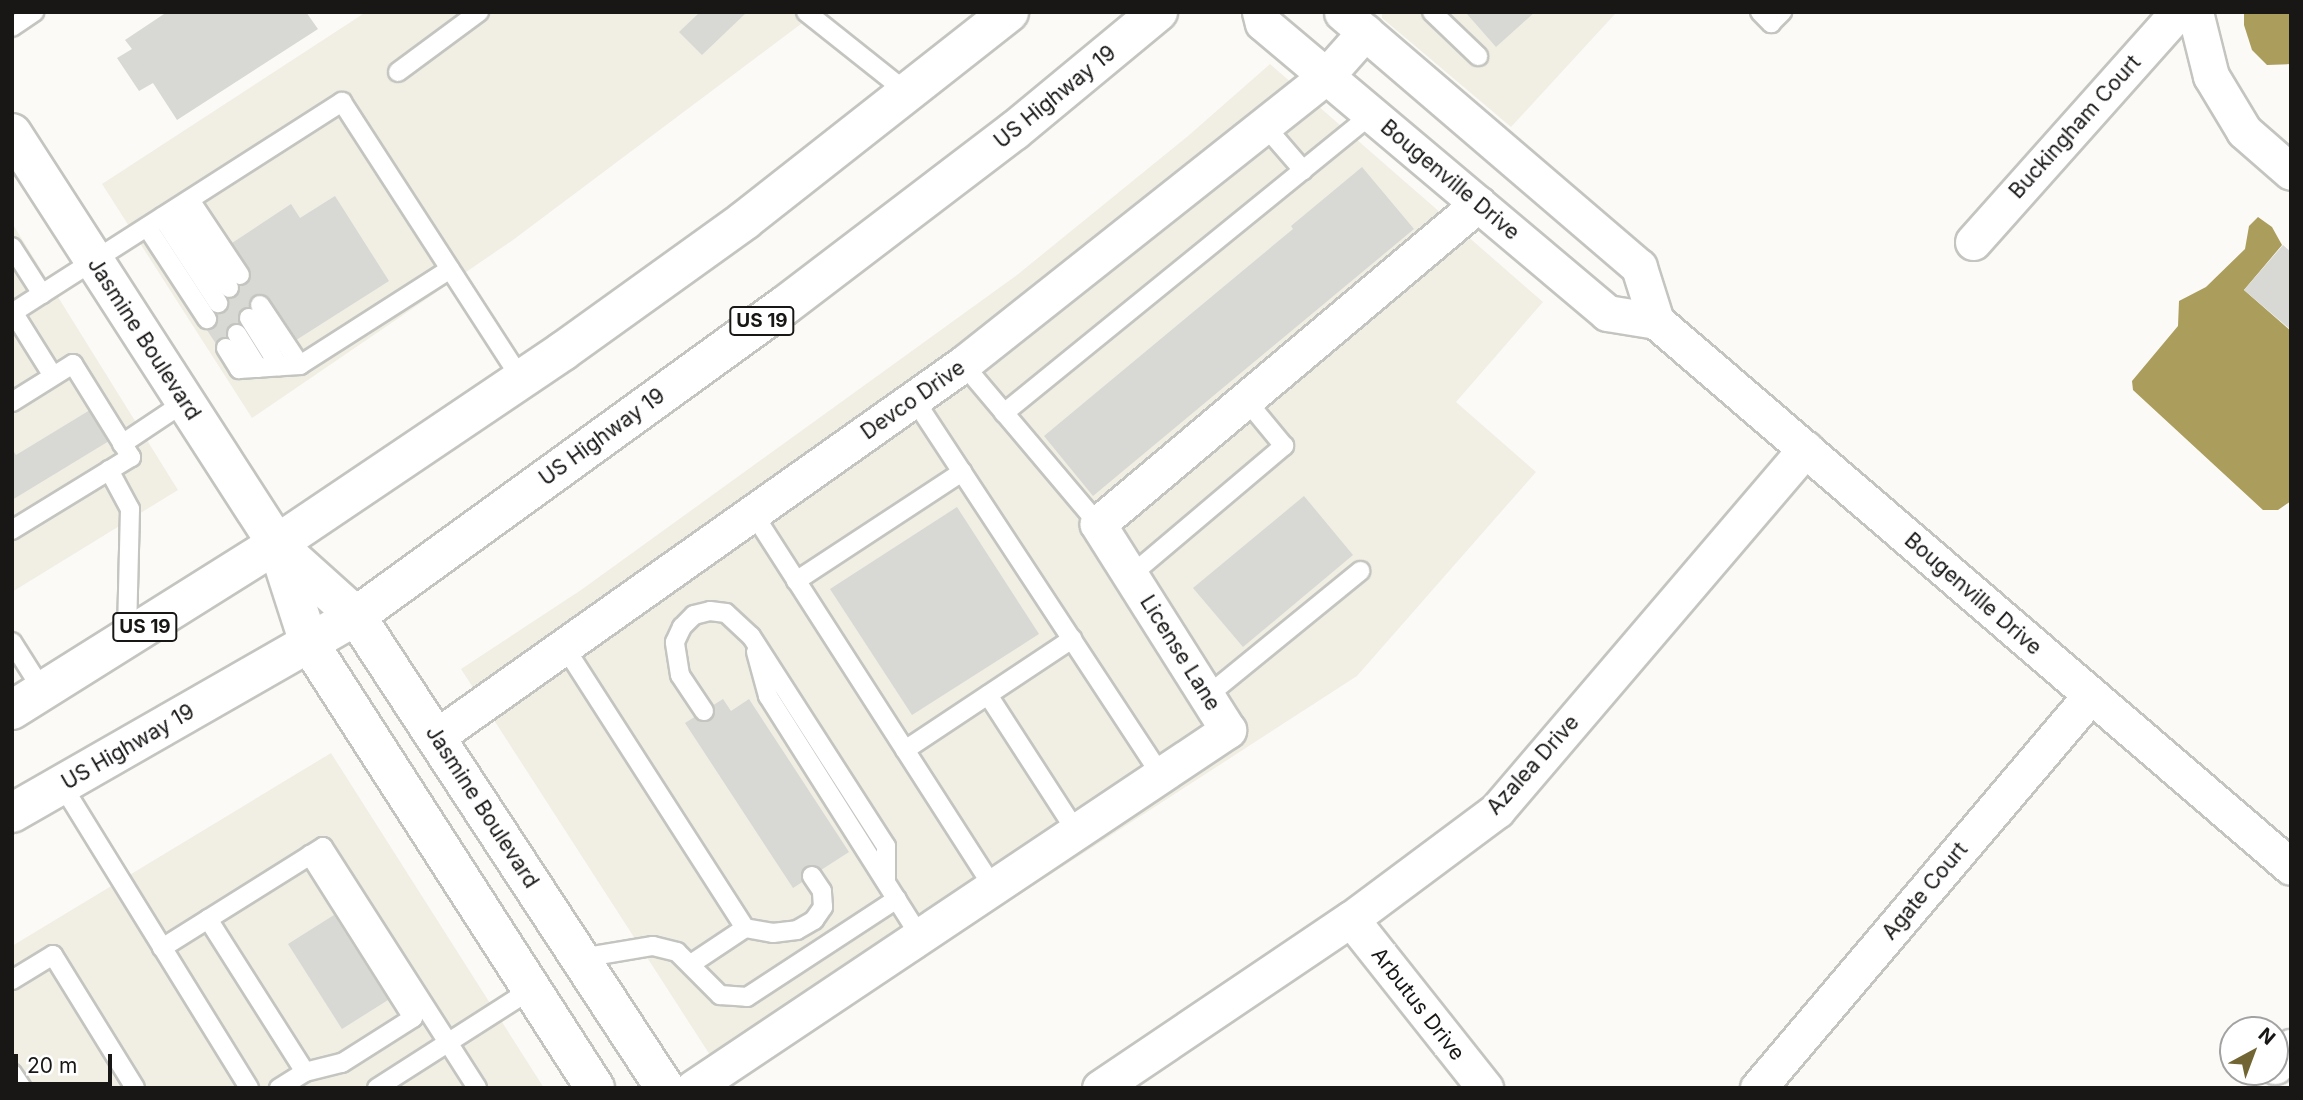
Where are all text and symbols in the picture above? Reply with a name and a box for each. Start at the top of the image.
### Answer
street label: US Highway 19 [989,40,1121,154]
street label: Buckingham Court [2004,50,2146,204]
street label: Bougenville Drive [1376,115,1524,245]
street label: Jasmine Boulevard [82,253,206,425]
road number: US 19 [729,306,795,336]
street label: Devco Drive [856,355,970,445]
street label: US Highway 19 [534,383,670,491]
street label: Bougenville Drive [1899,528,2047,660]
street label: License Lane [1135,591,1225,715]
road number: US 19 [112,612,178,642]
street label: US Highway 19 [57,699,199,795]
street label: Azalea Drive [1482,710,1584,820]
street label: Jasmine Boulevard [420,721,544,893]
street label: Agate Court [1877,837,1973,945]
street label: Arbutus Drive [1366,943,1470,1065]
north arrow [2219,1016,2289,1086]
text: N [2254,1023,2280,1050]
scale bar [18,1040,116,1084]
text: 20 m [27,1053,77,1078]

